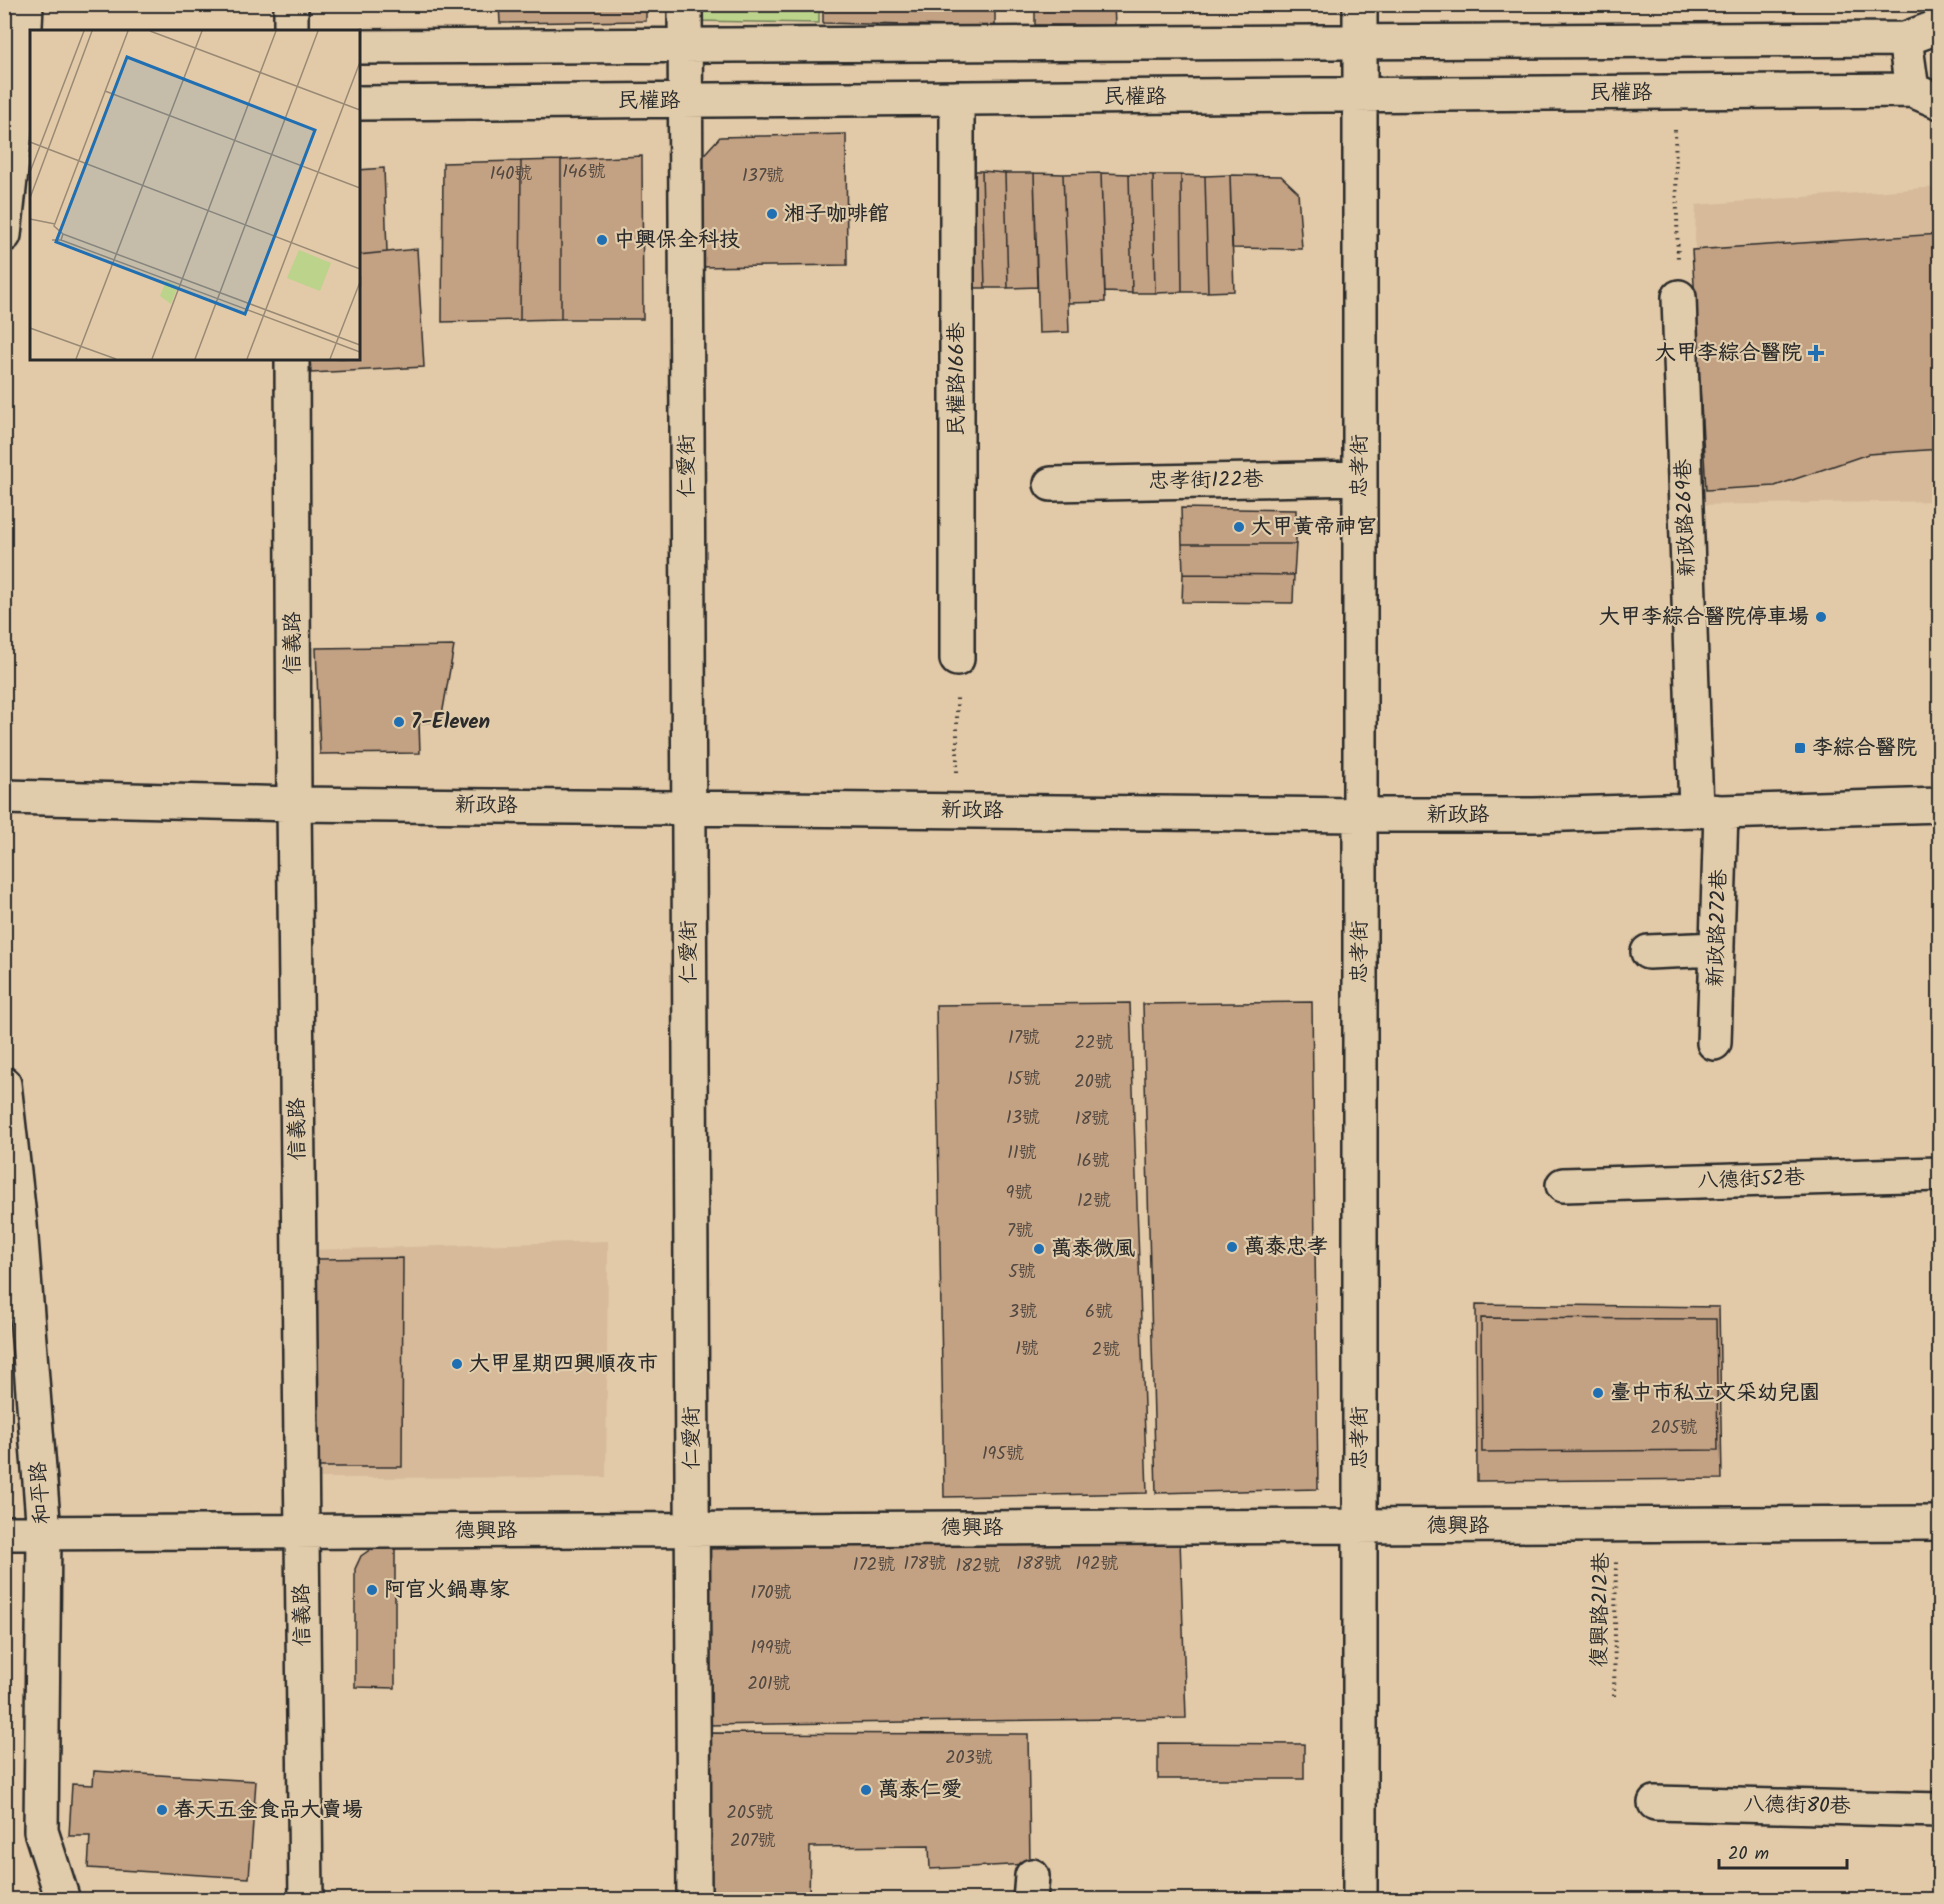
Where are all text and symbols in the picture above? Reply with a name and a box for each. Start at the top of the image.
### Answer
inset map [30,30,360,360]
street label: 民權路 [1590,77,1653,110]
street label: 民權路 [1104,81,1167,114]
street label: 民權路 [618,85,681,118]
house number: 146號 [562,158,606,187]
house number: 140號 [490,160,532,189]
house number: 137號 [742,162,784,191]
place label: 湘子咖啡館 [784,198,889,231]
marker: 湘子咖啡館 [765,207,779,221]
place label: 中興保全科技 [614,224,740,257]
marker: 中興保全科技 [595,233,609,247]
street label: 民權路166巷 [941,322,974,436]
place label: 大甲李綜合醫院 [1655,337,1802,370]
marker: 大甲李綜合醫院 [1807,344,1825,362]
street label: 仁愛街 [671,435,704,498]
street label: 忠孝街 [1344,435,1377,498]
street label: 新政路269巷 [1667,458,1705,578]
street label: 忠孝街122巷 [1148,463,1264,499]
place label: 大甲黃帝神宮 [1251,511,1377,544]
marker: 大甲黃帝神宮 [1232,520,1246,534]
place label: 大甲李綜合醫院停車場 [1599,601,1809,634]
marker: 大甲李綜合醫院停車場 [1814,610,1828,624]
street label: 信義路 [277,612,310,675]
place label: 7-Eleven [411,706,490,739]
marker: 7-Eleven [392,715,406,729]
place label: 李綜合醫院 [1812,732,1917,765]
marker: 李綜合醫院 [1793,741,1807,755]
street label: 新政路 [454,789,518,823]
street label: 新政路 [940,794,1004,828]
street label: 新政路 [1427,799,1490,832]
street label: 新政路272巷 [1699,868,1737,988]
street label: 仁愛街 [673,921,706,984]
street label: 忠孝街 [1344,921,1377,984]
house number: 17號 [1008,1024,1040,1053]
house number: 22號 [1075,1029,1113,1058]
house number: 15號 [1007,1065,1041,1094]
house number: 20號 [1074,1068,1112,1097]
street label: 信義路 [281,1097,315,1161]
house number: 13號 [1006,1104,1040,1133]
house number: 18號 [1075,1105,1109,1134]
house number: 11號 [1007,1139,1037,1168]
house number: 16號 [1076,1147,1110,1176]
street label: 八德街52巷 [1697,1162,1805,1198]
house number: 9號 [1006,1179,1032,1208]
house number: 12號 [1077,1187,1111,1216]
house number: 7號 [1007,1217,1033,1246]
place label: 萬泰忠孝 [1244,1231,1328,1264]
place label: 萬泰微風 [1051,1233,1135,1266]
marker: 萬泰忠孝 [1225,1240,1239,1254]
marker: 萬泰微風 [1032,1242,1046,1256]
house number: 5號 [1008,1258,1036,1287]
house number: 3號 [1009,1298,1037,1327]
house number: 6號 [1085,1298,1113,1327]
house number: 1號 [1015,1335,1039,1364]
house number: 2號 [1092,1336,1120,1365]
place label: 大甲星期四興順夜市 [469,1348,658,1381]
marker: 大甲星期四興順夜市 [450,1357,464,1371]
place label: 臺中市私立文采幼兒園 [1610,1377,1820,1410]
marker: 臺中市私立文采幼兒園 [1591,1386,1605,1400]
street label: 仁愛街 [676,1407,709,1470]
street label: 忠孝街 [1344,1407,1377,1470]
house number: 205號 [1650,1414,1698,1443]
house number: 195號 [982,1440,1024,1469]
street label: 和平路 [22,1460,60,1526]
street label: 德興路 [1427,1510,1490,1543]
street label: 德興路 [941,1512,1004,1545]
street label: 德興路 [455,1515,518,1548]
house number: 178號 [904,1550,946,1579]
house number: 188號 [1016,1550,1062,1579]
house number: 192號 [1076,1550,1118,1579]
house number: 172號 [853,1551,895,1580]
house number: 182號 [956,1552,1000,1581]
street label: 復興路212巷 [1583,1552,1619,1668]
place label: 阿官火鍋專家 [384,1574,510,1607]
house number: 170號 [751,1579,791,1608]
street label: 信義路 [286,1583,320,1647]
marker: 阿官火鍋專家 [365,1583,379,1597]
house number: 199號 [750,1634,792,1663]
house number: 201號 [747,1670,791,1699]
house number: 203號 [945,1744,993,1773]
place label: 萬泰仁愛 [878,1774,962,1807]
marker: 萬泰仁愛 [859,1783,873,1797]
street label: 八德街80巷 [1743,1789,1851,1823]
place label: 春天五金食品大賣場 [174,1794,363,1827]
house number: 205號 [726,1799,774,1828]
marker: 春天五金食品大賣場 [155,1803,169,1817]
house number: 207號 [730,1827,776,1856]
scale bar [1719,1832,1846,1870]
text: 20 m [1728,1840,1769,1869]

